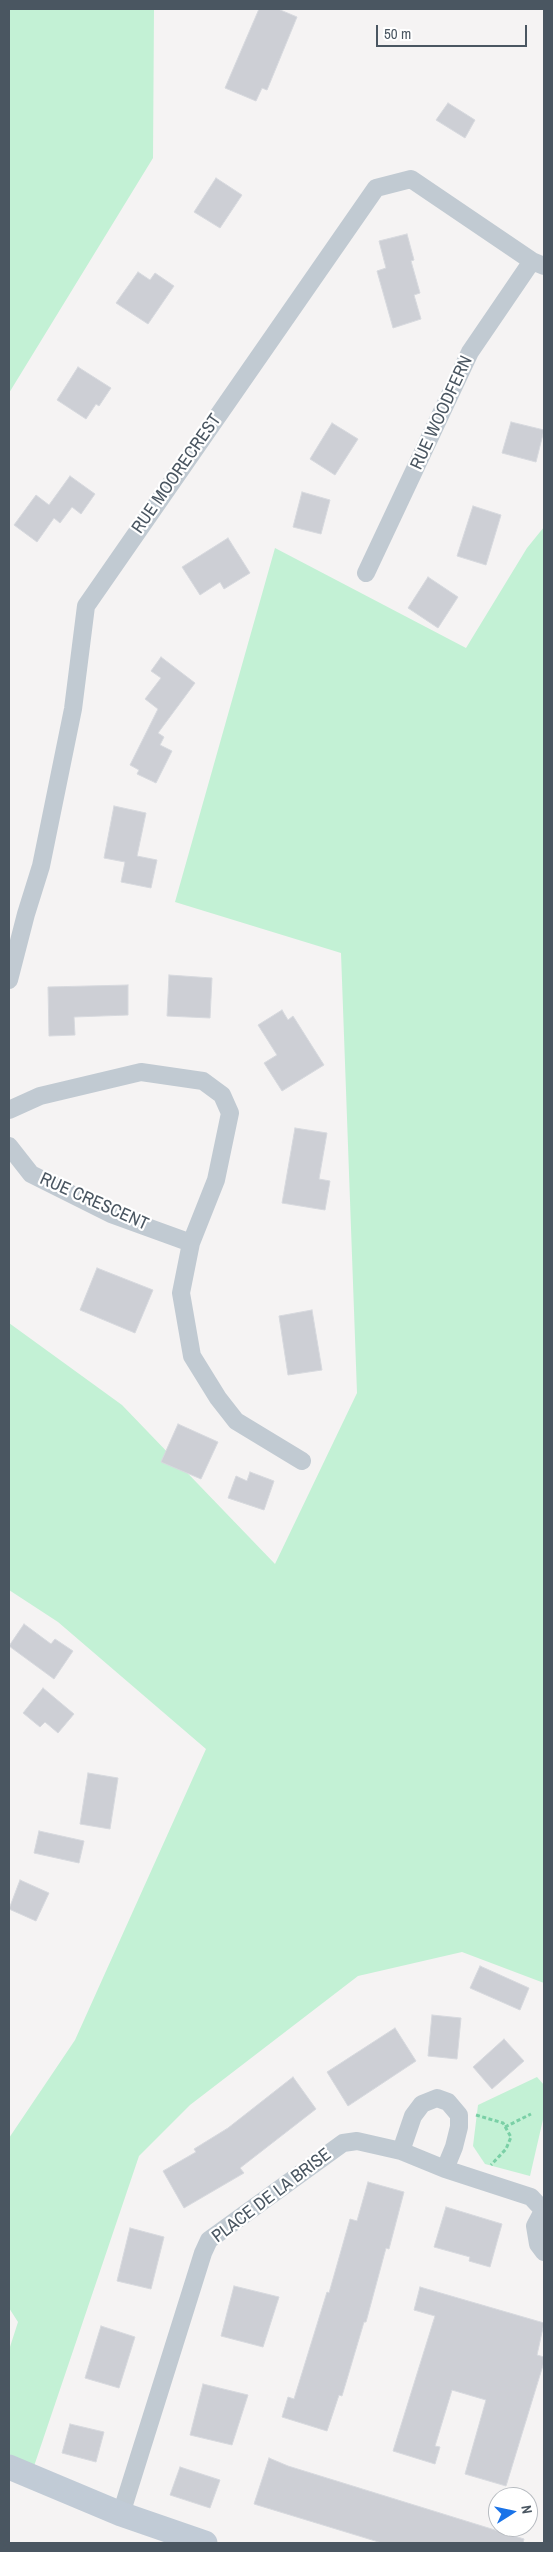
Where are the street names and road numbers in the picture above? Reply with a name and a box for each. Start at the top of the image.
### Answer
street label: RUE WOODFERN [406,353,478,473]
street label: RUE MOORECREST [128,410,226,538]
street label: RUE CRESCENT [36,1168,152,1236]
street label: PLACE DE LA BRISE [208,2144,336,2248]

